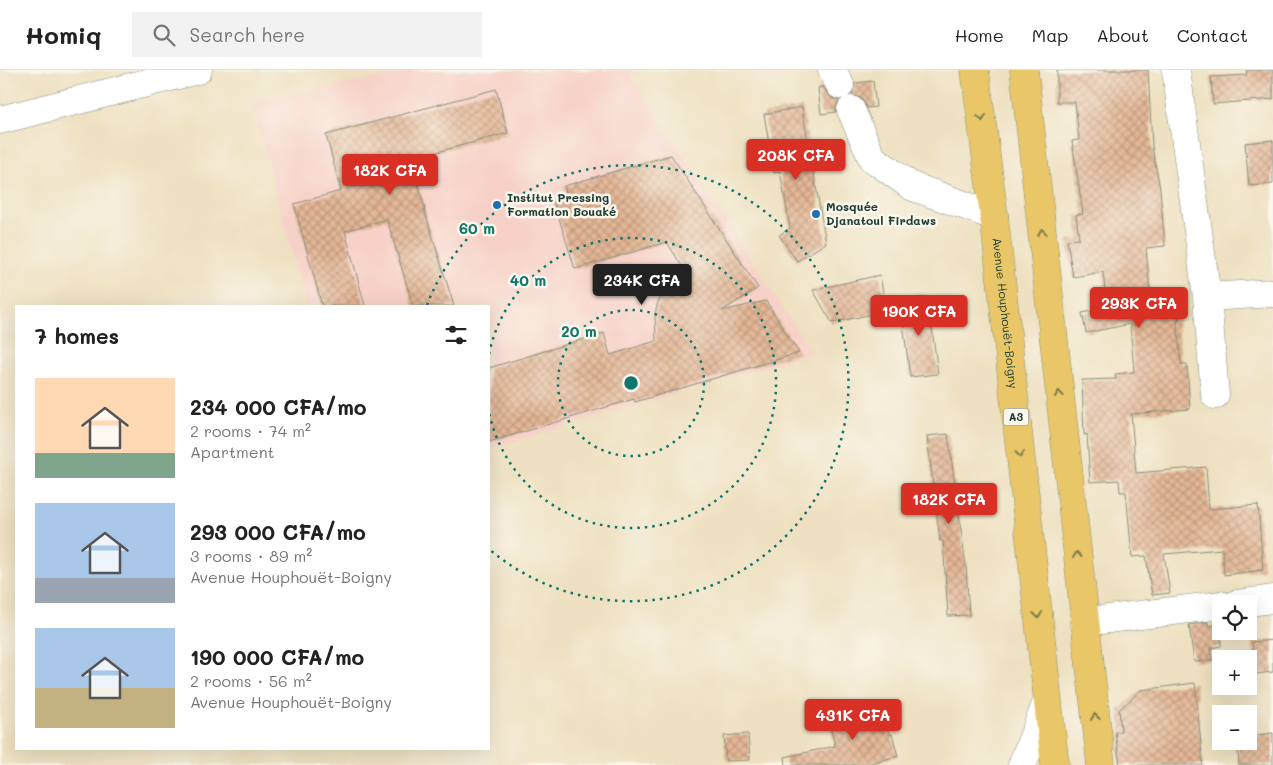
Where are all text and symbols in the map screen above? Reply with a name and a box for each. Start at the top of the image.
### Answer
search box [132,12,482,57]
text: Homiq [25,19,102,50]
icon: search [150,21,178,49]
text: Search here [190,22,305,47]
text: Home [955,23,1004,47]
text: Map [1032,23,1068,47]
text: About [1096,23,1149,47]
text: Contact [1177,23,1248,47]
one-way arrow [976,114,986,123]
pin: 208K CFA [744,138,848,181]
text: 208K CFA [757,144,835,165]
pin: 182K CFA [338,154,442,196]
text: 182K CFA [353,159,427,180]
place label: Institut Pressing Formation Bouaké [507,189,616,219]
place label: Mosquée Djanatoul Firdaws [826,198,936,228]
marker: Institut Pressing Formation Bouaké [491,199,503,211]
marker: Mosquée Djanatoul Firdaws [810,208,822,220]
text: 60 m [459,218,495,238]
one-way arrow [1037,228,1048,236]
street label: Avenue Houphouët-Boigny [989,237,1022,389]
pin: 234K CFA [590,264,694,306]
text: 234K CFA [604,269,680,290]
text: 40 m [510,270,546,290]
pin: 293K CFA [1087,286,1191,329]
text: 293K CFA [1101,292,1177,313]
pin: 190K CFA [867,294,971,337]
text: 190K CFA [882,300,956,321]
icon: filters [442,321,470,349]
text: 20 m [561,321,597,341]
text: 7 homes [35,322,119,349]
centre of rings [622,374,640,392]
one-way arrow [1054,389,1065,397]
text: 234 000 CFA/mo [190,393,367,420]
icon: home [75,398,135,458]
road number: A3 [1004,408,1028,426]
text: 2 rooms · 74 m² [190,420,311,441]
text: Apartment [190,441,275,462]
one-way arrow [1014,450,1025,458]
pin: 182K CFA [897,482,1001,525]
text: 182K CFA [912,488,986,509]
text: 293 000 CFA/mo [190,518,366,545]
icon: home [75,523,135,583]
text: 3 rooms · 89 m² [190,545,312,566]
one-way arrow [1072,551,1083,559]
text: Avenue Houphouët-Boigny [190,566,392,587]
map controls [1212,595,1257,750]
button: locate [1212,595,1257,640]
one-way arrow [1032,611,1043,619]
text: 190 000 CFA/mo [190,643,364,670]
icon: home [75,648,135,708]
button: + [1212,650,1257,695]
text: 2 rooms · 56 m² [190,670,312,691]
text: Avenue Houphouët-Boigny [190,691,392,712]
pin: 431K CFA [801,698,905,741]
text: 431K CFA [816,704,890,725]
button: − [1212,705,1257,750]
one-way arrow [1090,712,1101,720]

